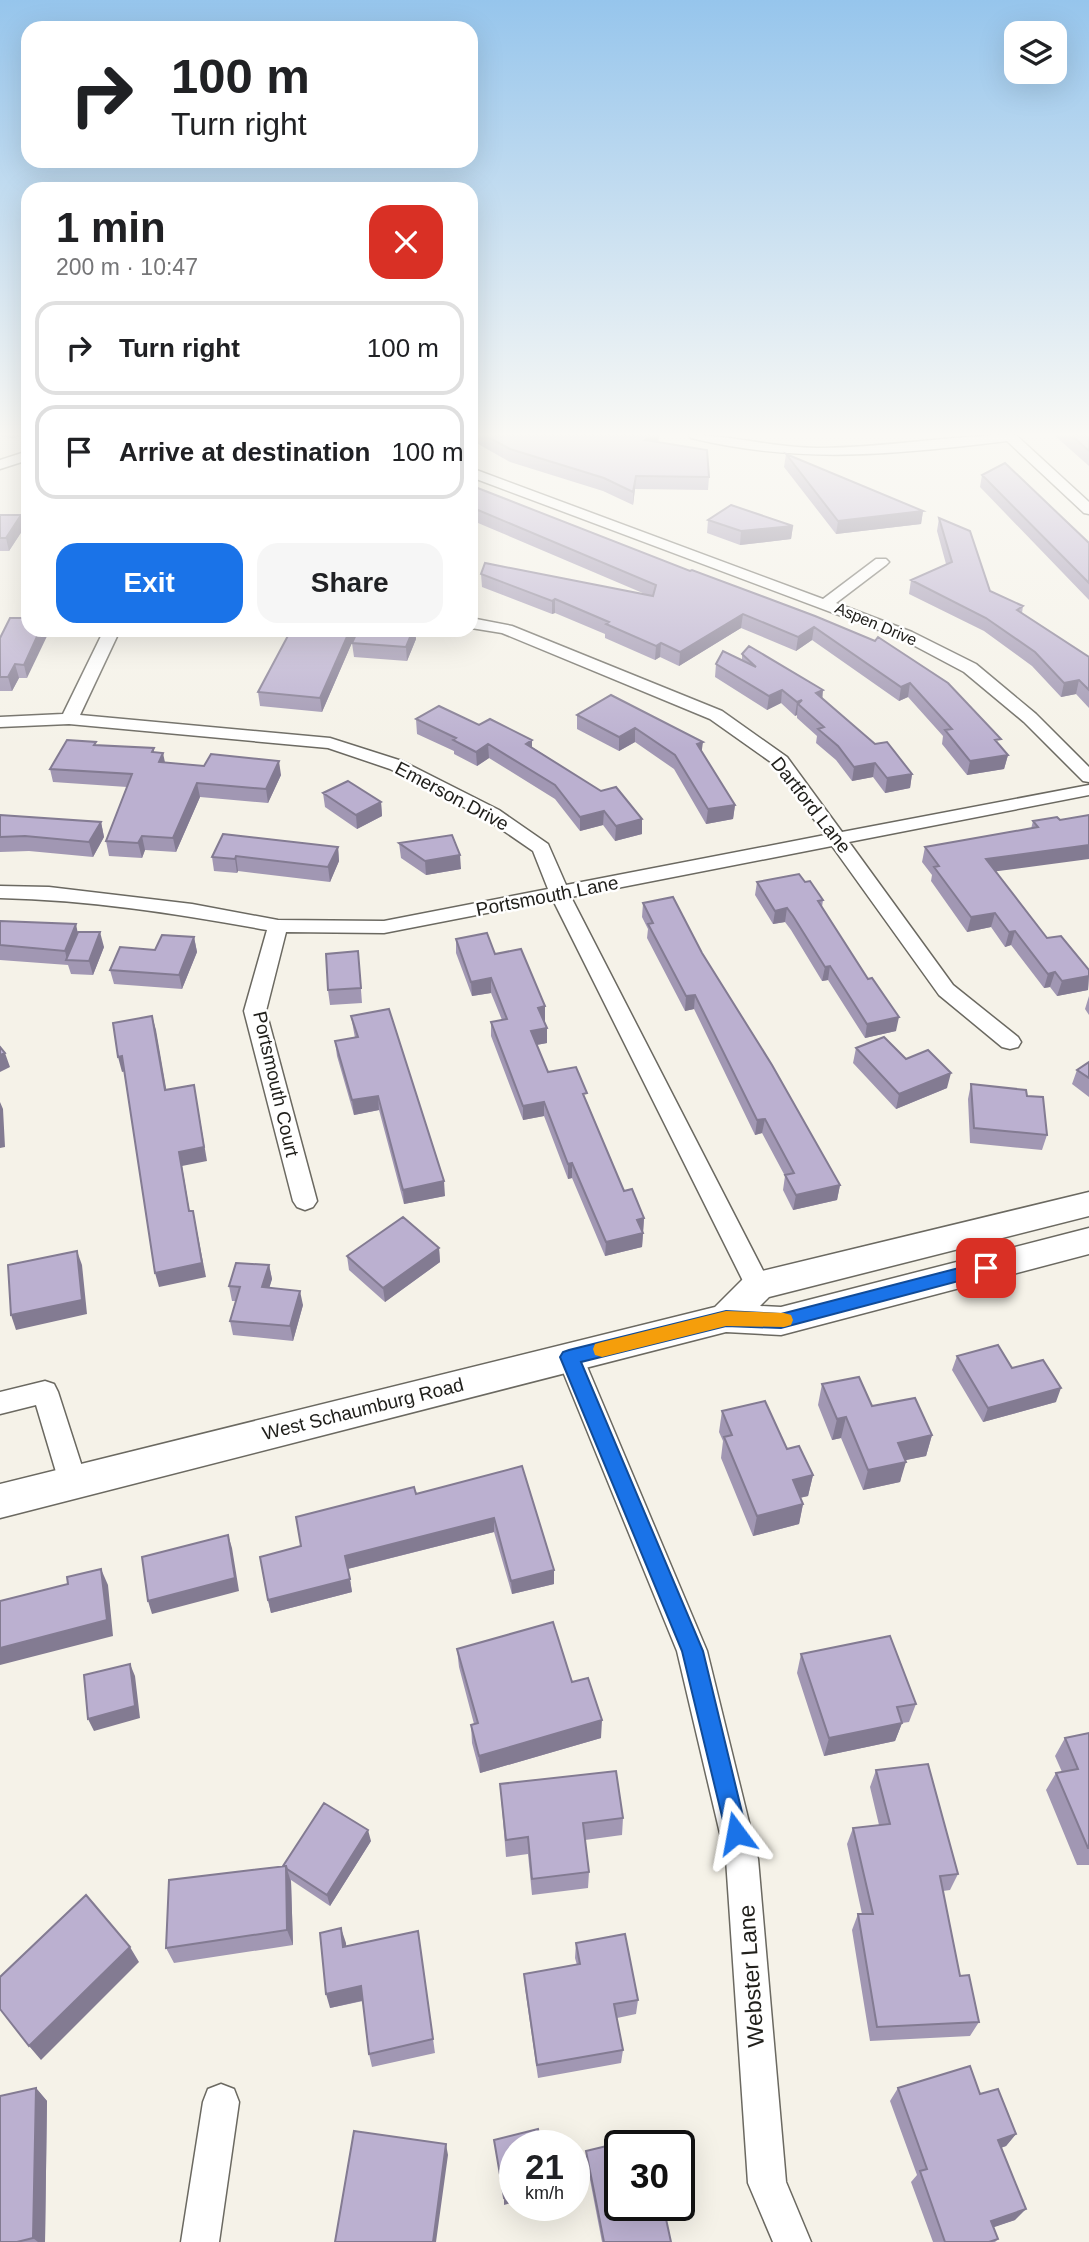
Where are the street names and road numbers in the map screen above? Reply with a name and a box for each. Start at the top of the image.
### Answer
street label: Aspen Drive [833,599,920,649]
street label: Dartford Lane [767,753,855,857]
street label: Emerson Drive [392,757,512,835]
street label: Portsmouth Lane [474,872,620,920]
street label: Portsmouth Court [249,1009,303,1160]
street label: West Schaumburg Road [260,1374,466,1444]
street label: Webster Lane [733,1904,769,2048]

